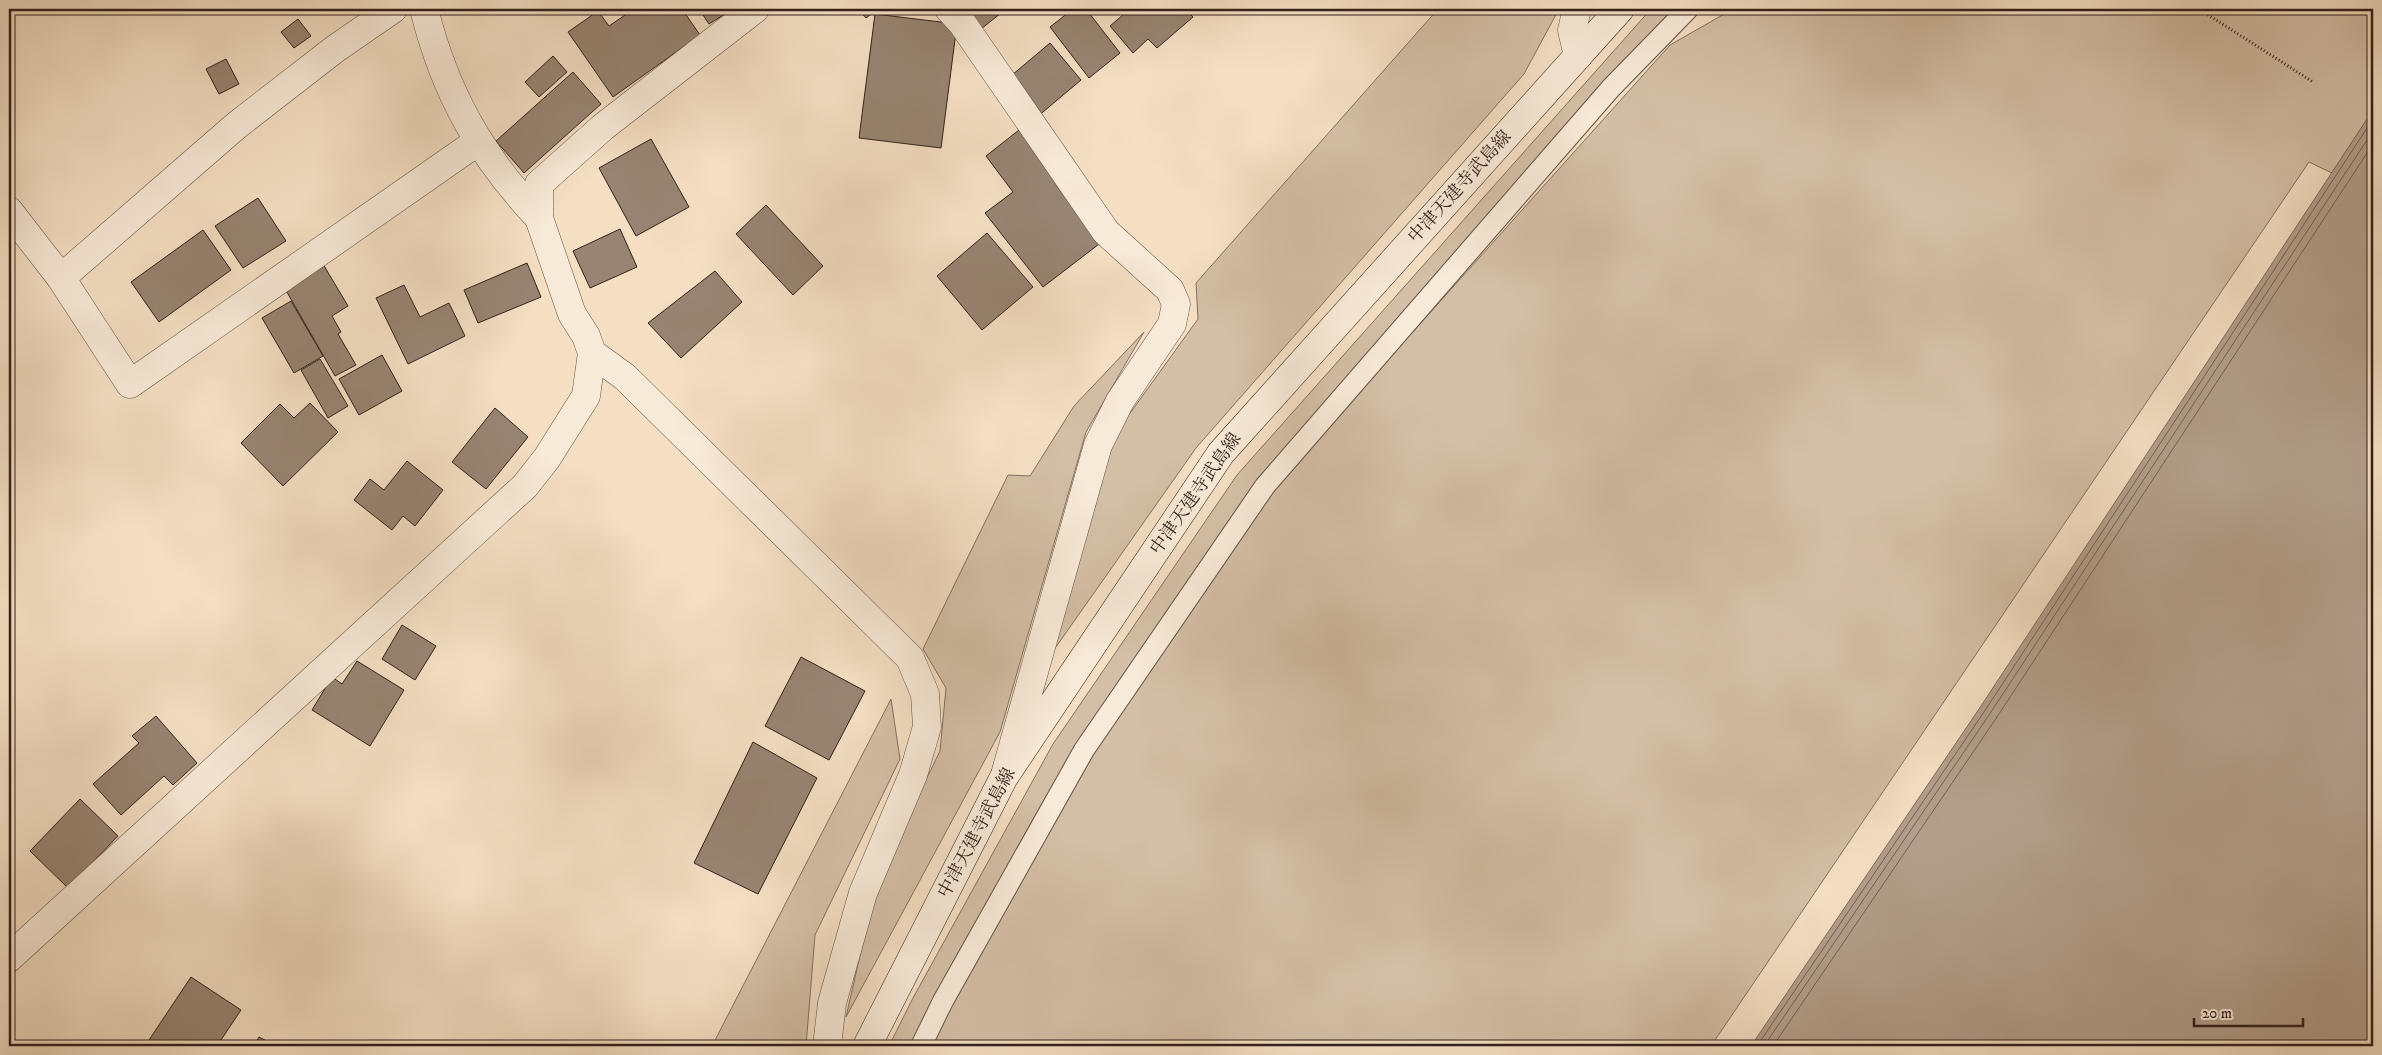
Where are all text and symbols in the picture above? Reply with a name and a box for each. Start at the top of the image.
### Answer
street label: 中津天建寺武島線 [1404,126,1516,248]
street label: 中津天建寺武島線 [1146,429,1246,559]
street label: 中津天建寺武島線 [933,764,1021,902]
scale bar [2194,995,2303,1027]
text: 20 m [2202,1004,2232,1023]

